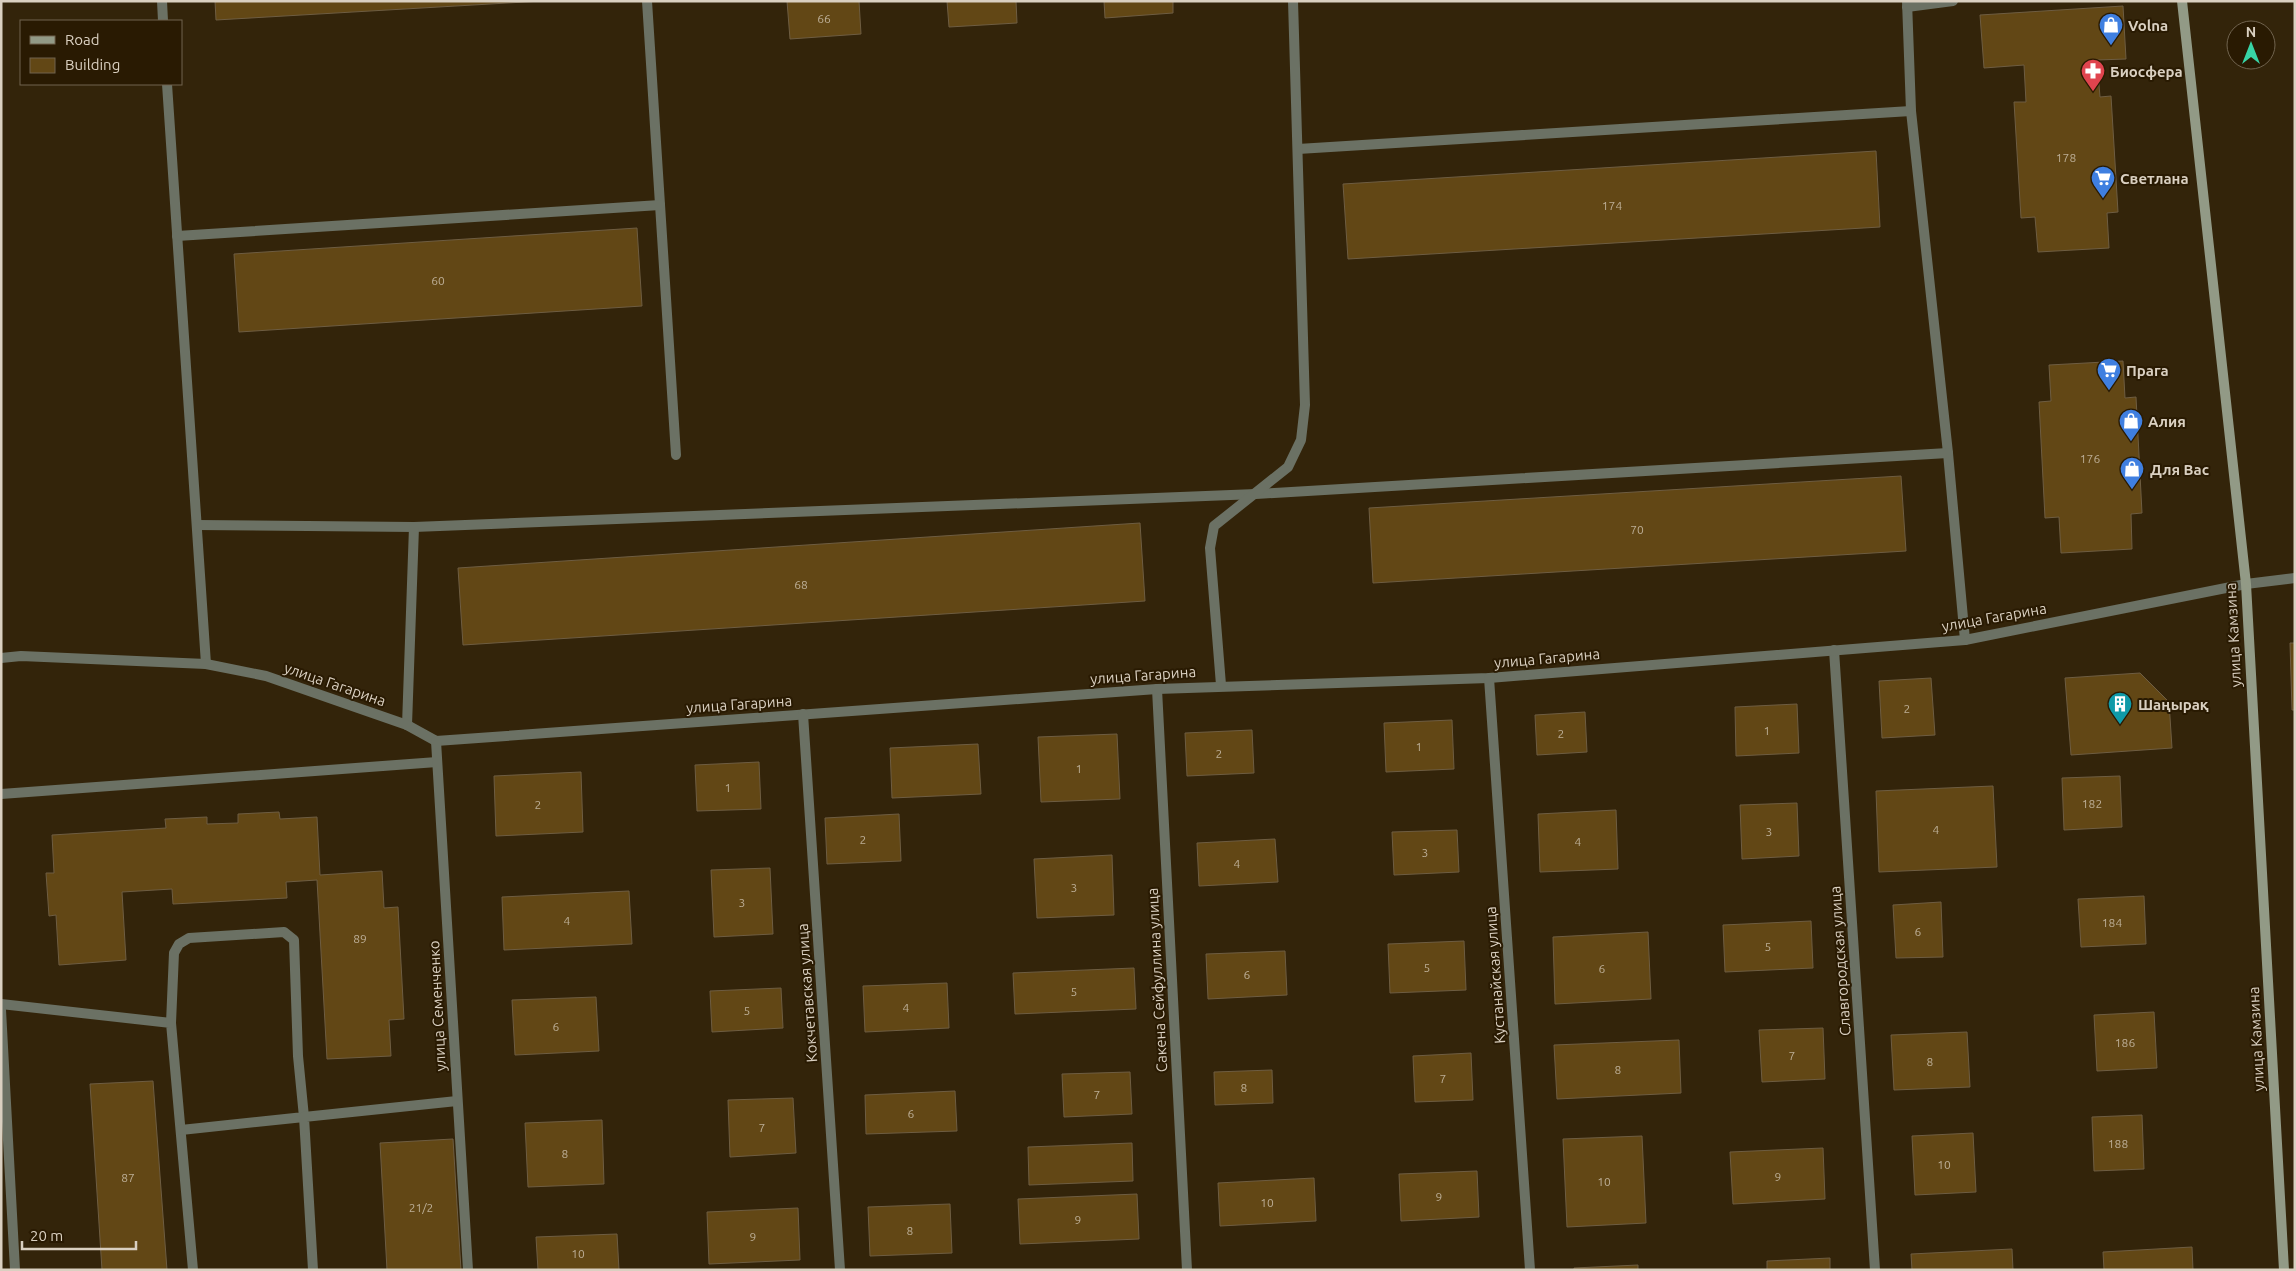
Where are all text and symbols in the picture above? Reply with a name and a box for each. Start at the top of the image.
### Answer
house number: 66 [817,12,831,25]
shop icon: Volna [2098,12,2124,46]
place label: Volna [2128,17,2168,34]
legend [20,20,182,85]
north arrow [2226,20,2276,70]
text: N [2246,24,2256,40]
text: Road [65,31,100,48]
text: Building [65,56,120,73]
pharmacy icon: Биосфера [2080,58,2106,92]
place label: Биосфера [2110,63,2183,80]
house number: 178 [2056,151,2076,164]
supermarket icon: Светлана [2090,165,2116,199]
place label: Светлана [2120,170,2189,187]
house number: 174 [1602,199,1622,212]
house number: 60 [431,274,445,287]
supermarket icon: Прага [2096,357,2122,391]
place label: Прага [2126,362,2169,379]
shop icon: Алия [2118,408,2144,442]
place label: Алия [2148,413,2186,430]
house number: 176 [2080,452,2100,465]
shop icon: Для Вас [2119,456,2145,490]
place label: Для Вас [2150,461,2209,478]
house number: 70 [1630,523,1644,536]
house number: 68 [794,578,808,591]
street label: улица Камзина [2222,582,2244,688]
street label: улица Гагарина [1940,599,2048,635]
street label: улица Гагарина [1493,645,1601,671]
street label: улица Гагарина [282,659,388,709]
street label: улица Гагарина [1089,663,1197,687]
building icon: Шаңырақ [2107,691,2133,725]
street label: улица Гагарина [685,692,793,716]
place label: Шаңырақ [2138,696,2209,713]
house number: 2 [1904,702,1910,715]
house number: 1 [1764,724,1770,737]
house number: 2 [1558,727,1564,740]
house number: 1 [1416,740,1422,753]
house number: 2 [1216,747,1222,760]
house number: 1 [1076,762,1082,775]
house number: 1 [725,781,731,794]
house number: 182 [2082,797,2102,810]
house number: 2 [535,798,541,811]
house number: 4 [1933,823,1940,836]
house number: 3 [1766,825,1772,838]
house number: 2 [860,833,866,846]
house number: 4 [1575,835,1582,848]
house number: 3 [1422,846,1428,859]
house number: 4 [1234,857,1241,870]
house number: 3 [1071,881,1077,894]
street label: Славгородская улица [1826,885,1854,1037]
street label: Сакена Сейфуллина улица [1144,887,1170,1073]
house number: 3 [739,896,745,909]
street label: Кустанайская улица [1482,906,1508,1044]
house number: 4 [564,914,571,927]
house number: 184 [2102,916,2122,929]
street label: Кокчетавская улица [794,923,820,1063]
house number: 6 [1915,925,1922,938]
house number: 89 [353,932,367,945]
street label: улица Семенченко [425,940,449,1072]
house number: 5 [1765,940,1771,953]
house number: 5 [1424,961,1430,974]
house number: 6 [1599,962,1606,975]
house number: 6 [1244,968,1251,981]
house number: 5 [1071,985,1077,998]
street label: улица Камзина [2245,986,2267,1092]
house number: 4 [903,1001,910,1014]
house number: 5 [744,1004,750,1017]
house number: 6 [553,1020,560,1033]
house number: 186 [2115,1036,2135,1049]
house number: 7 [1789,1049,1795,1062]
house number: 8 [1927,1055,1934,1068]
house number: 8 [1615,1063,1622,1076]
house number: 7 [1440,1072,1446,1085]
house number: 8 [1241,1081,1248,1094]
house number: 7 [1094,1088,1100,1101]
house number: 6 [908,1107,915,1120]
house number: 7 [759,1121,765,1134]
house number: 188 [2108,1137,2128,1150]
house number: 8 [562,1147,569,1160]
house number: 10 [1937,1158,1951,1171]
house number: 9 [1775,1170,1781,1183]
house number: 87 [121,1171,135,1184]
house number: 10 [1597,1175,1611,1188]
house number: 9 [1436,1190,1442,1203]
house number: 10 [1260,1196,1274,1209]
house number: 21/2 [409,1201,433,1214]
house number: 9 [1075,1213,1081,1226]
scale bar [22,1218,136,1250]
house number: 8 [907,1224,914,1237]
text: 20 m [30,1227,63,1244]
house number: 9 [750,1230,756,1243]
house number: 10 [571,1247,585,1260]

